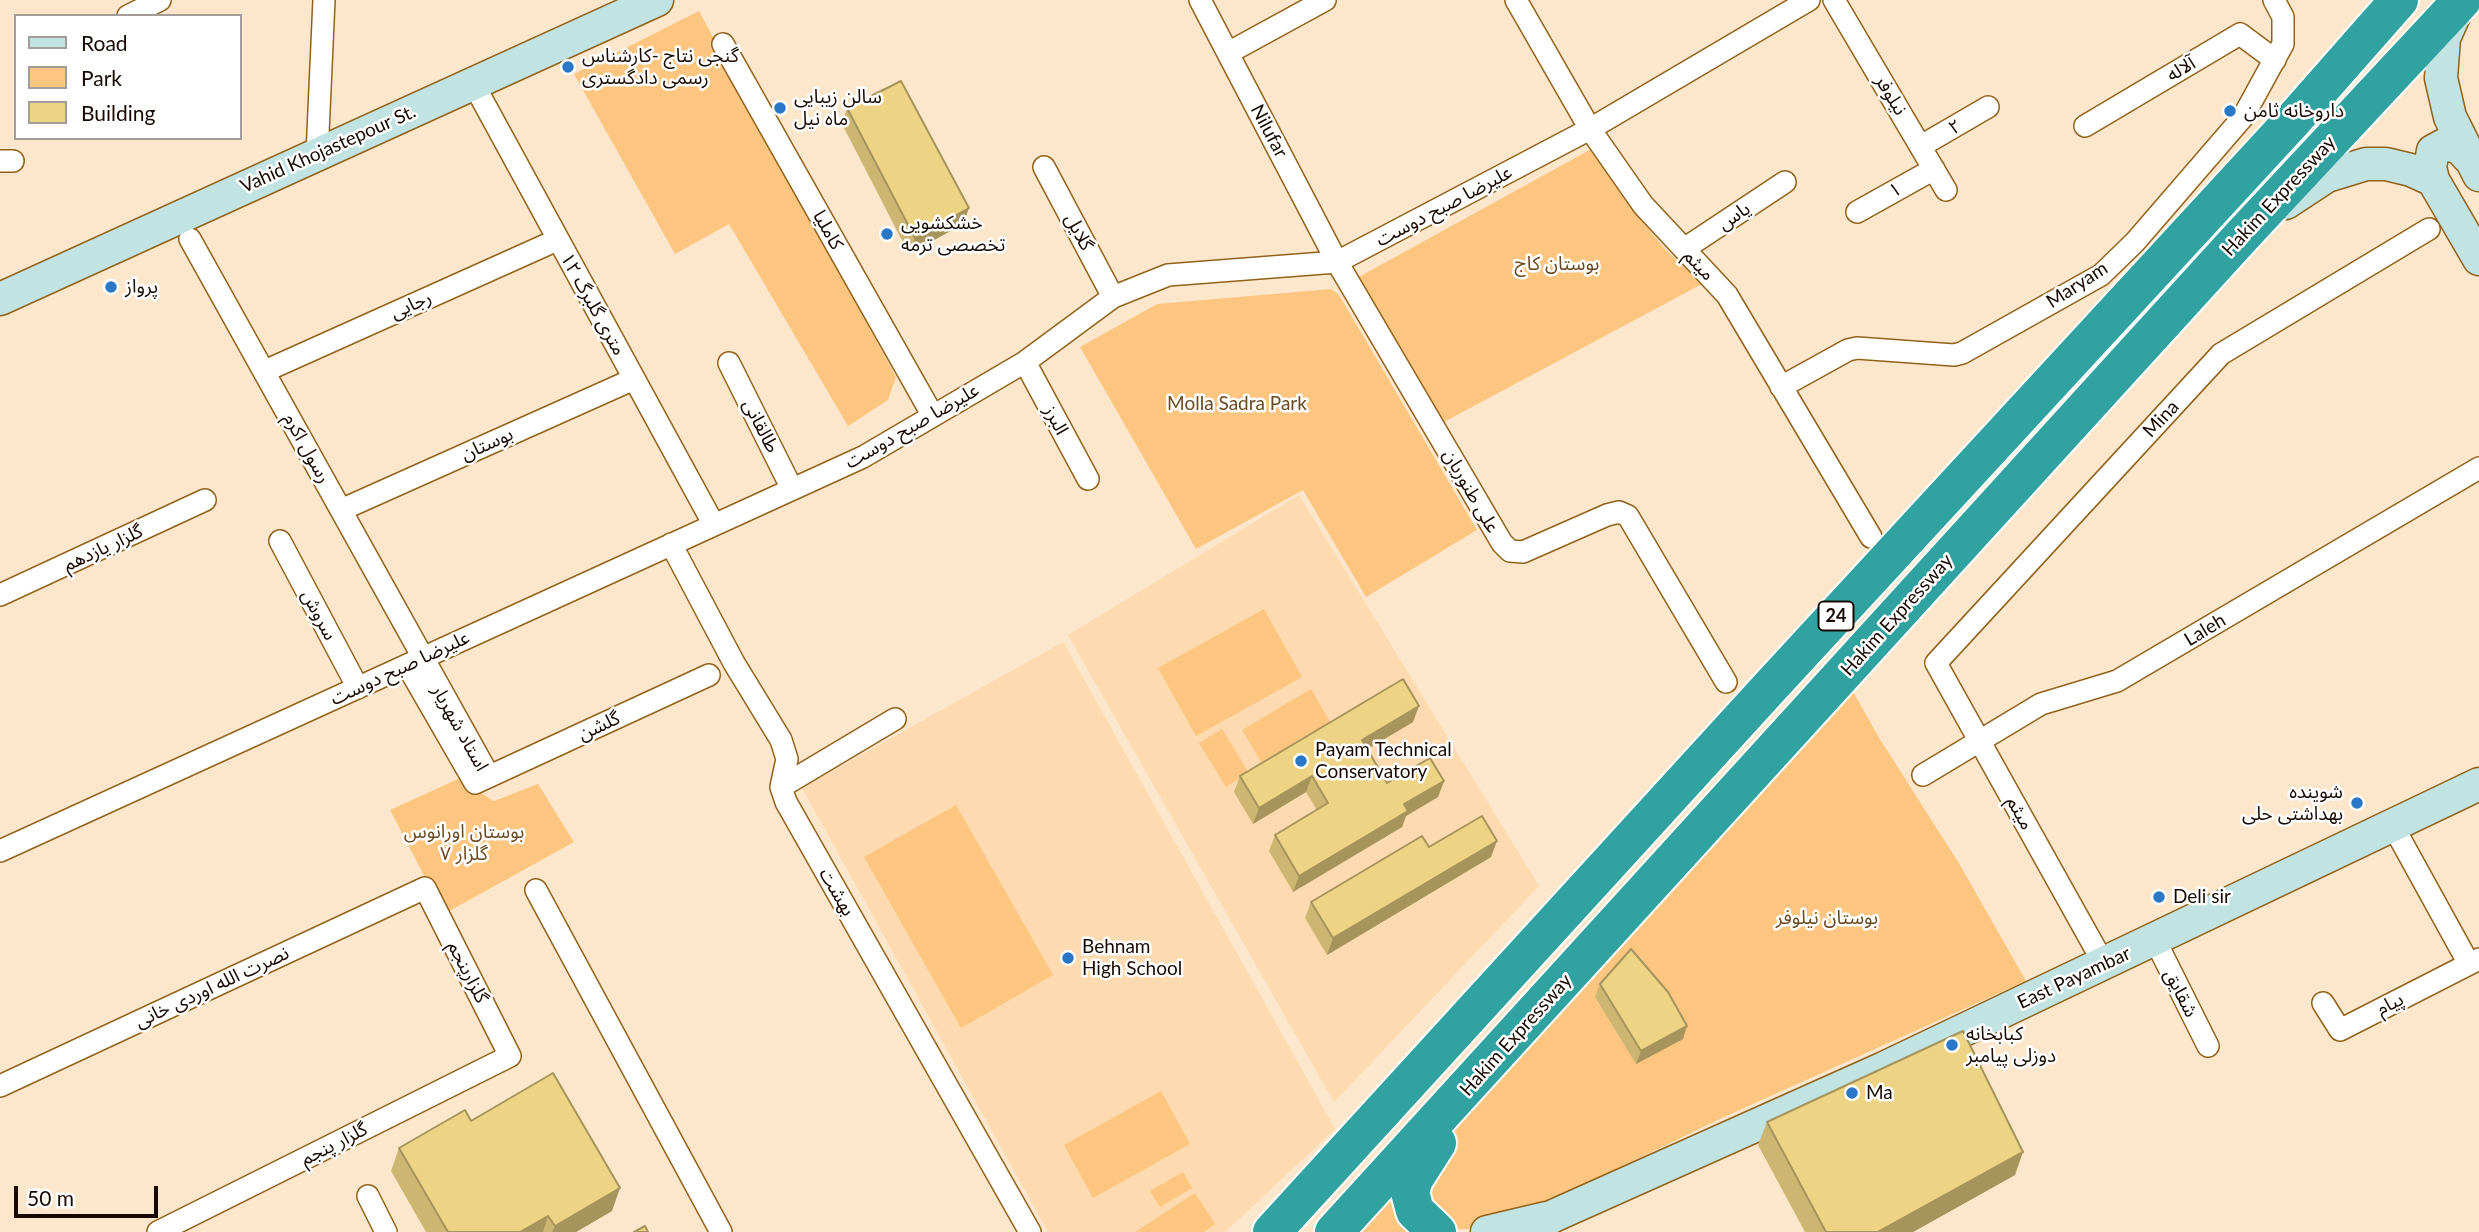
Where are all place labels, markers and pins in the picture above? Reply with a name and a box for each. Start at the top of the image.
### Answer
place label: گنجی نتاج -کارشناس رسمی دادگستری [582,45,739,89]
marker: گنجی نتاج -کارشناس رسمی دادگستری [560,59,576,75]
place label: سالن زیبایی ماه نیل [794,86,882,130]
marker: سالن زیبایی ماه نیل [772,100,788,116]
place label: داروخانه ثامن [2244,100,2344,122]
marker: داروخانه ثامن [2222,103,2238,119]
place label: خشکشویی تخصصی ترمه [901,212,1005,256]
marker: خشکشویی تخصصی ترمه [879,226,895,242]
place label: پرواز [125,276,158,298]
marker: پرواز [103,279,119,295]
place label: Payam Technical Conservatory [1315,739,1452,783]
marker: Payam Technical Conservatory [1293,753,1309,769]
place label: شوینده بهداشتی حلی [2242,781,2343,825]
marker: شوینده بهداشتی حلی [2349,795,2365,811]
place label: Deli sir [2173,886,2231,908]
marker: Deli sir [2151,889,2167,905]
place label: Behnam High School [1082,936,1182,980]
marker: Behnam High School [1060,950,1076,966]
place label: کبابخانه دوزلی پیامبر [1966,1023,2056,1067]
marker: کبابخانه دوزلی پیامبر [1944,1037,1960,1053]
place label: Ma [1866,1082,1893,1104]
marker: Ma [1844,1085,1860,1101]

